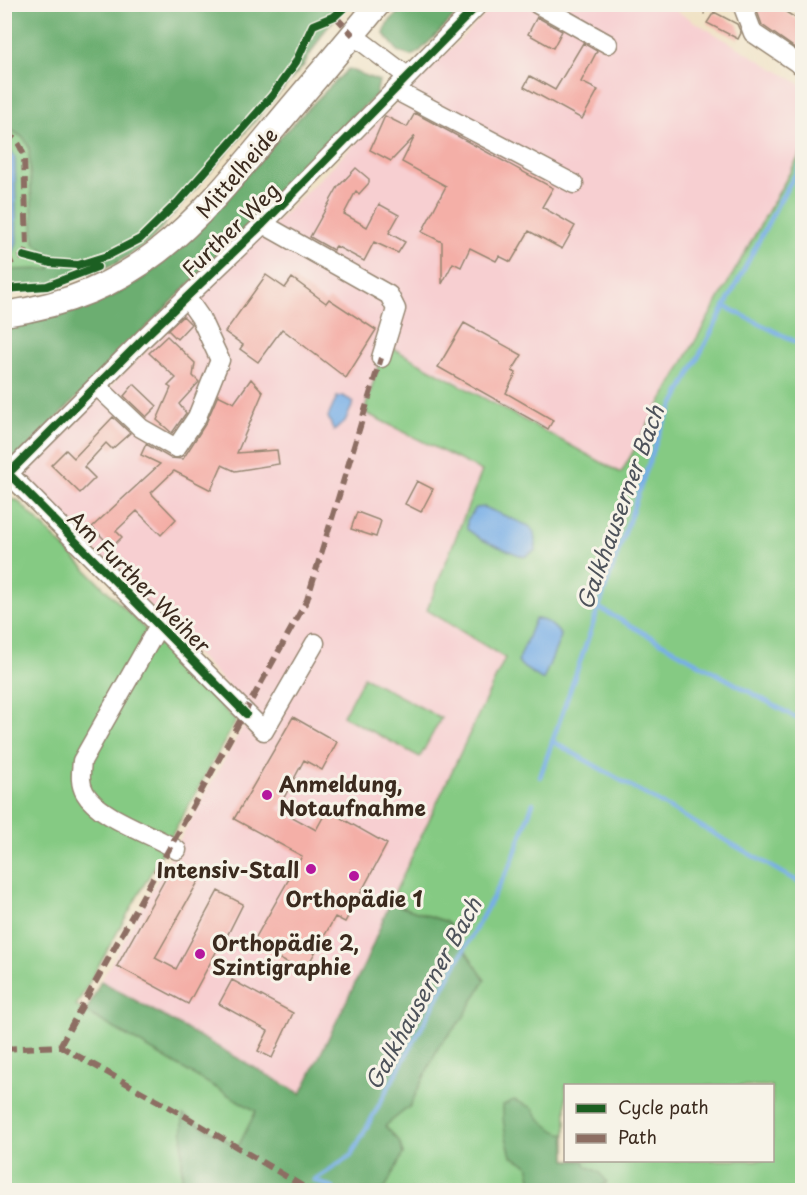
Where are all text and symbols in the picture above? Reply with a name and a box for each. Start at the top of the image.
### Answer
street label: Mittelheide [187,119,285,225]
street label: Further Weg [174,174,286,284]
water label: Galkhauserner Bach [567,399,672,614]
street label: Am Further Weiher [61,502,219,660]
place label: Anmeldung, Notaufnahme [279,767,426,823]
marker: Anmeldung, Notaufnahme [260,788,274,802]
place label: Intensiv-Stall [157,853,299,885]
marker: Intensiv-Stall [304,862,318,876]
marker: Orthopädie 1 [347,869,361,883]
place label: Orthopädie 1 [286,882,422,914]
water label: Galkhauserner Bach [355,890,489,1095]
place label: Orthopädie 2, Szintigraphie [212,926,359,982]
marker: Orthopädie 2, Szintigraphie [193,947,207,961]
legend [564,1084,774,1162]
text: Cycle path [618,1093,709,1120]
text: Path [618,1123,657,1150]

